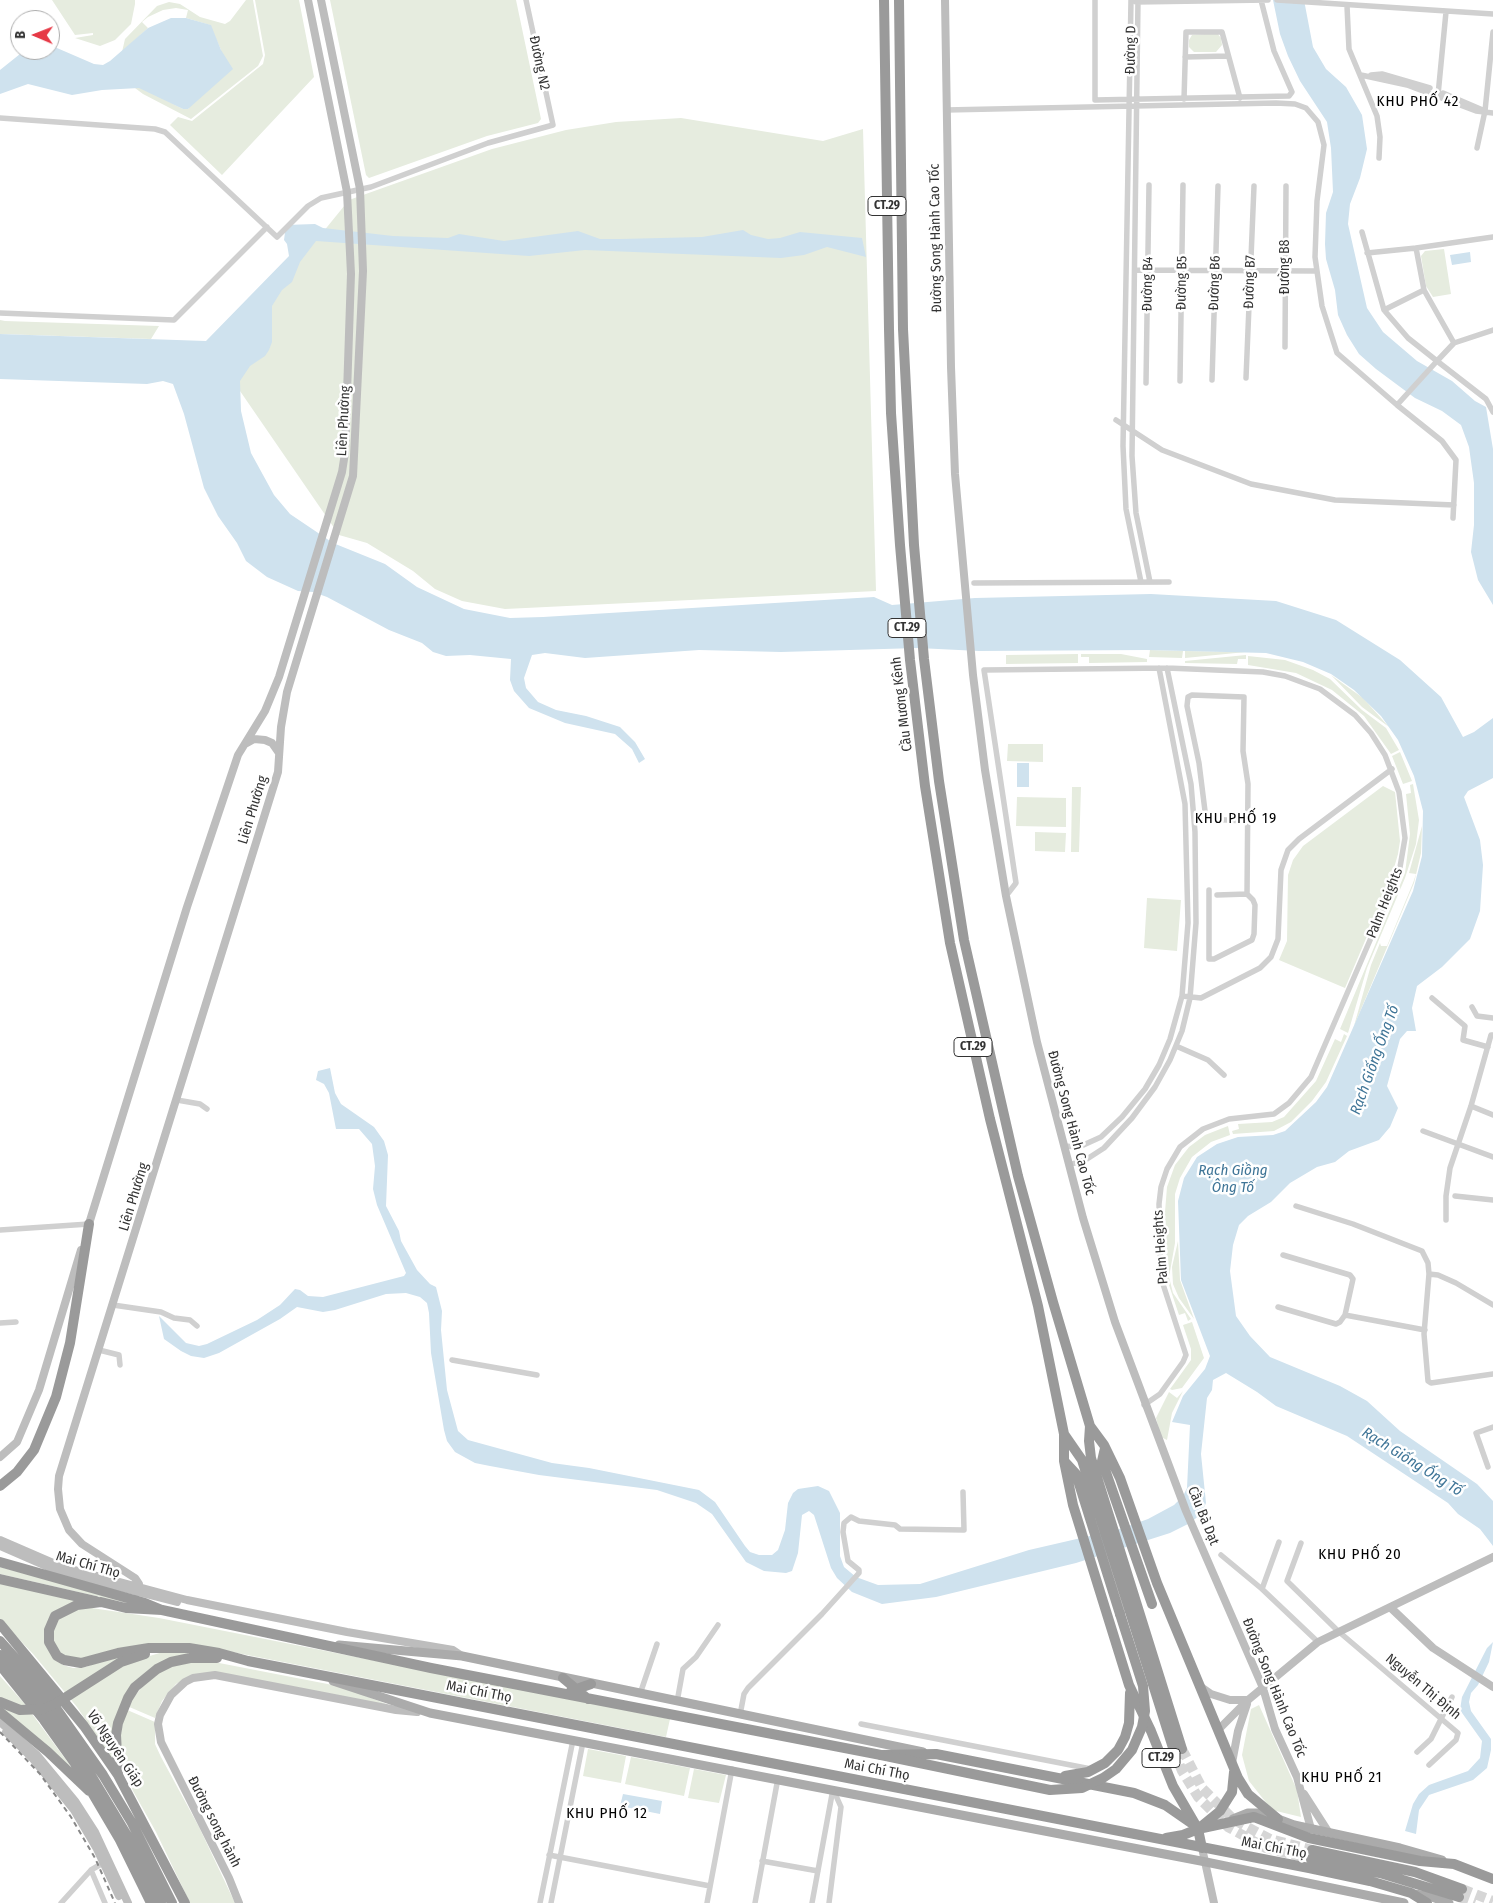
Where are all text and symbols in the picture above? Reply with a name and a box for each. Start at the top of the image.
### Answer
north arrow [10,10,60,60]
street label: Đường D [1122,25,1140,75]
text: B [12,31,29,39]
street label: Đường N2 [525,34,553,92]
district label: KHU PHỐ 42 [1375,93,1461,111]
street label: Đường Song Hành Cao Tốc [926,163,946,313]
road number: CT.29 [868,197,906,216]
street label: Đường B8 [1277,239,1293,295]
street label: Đường B6 [1206,255,1224,311]
street label: Đường B7 [1241,255,1259,309]
street label: Đường B4 [1139,256,1157,312]
street label: Đường B5 [1173,256,1191,310]
street label: Liên Phường [334,385,354,457]
road number: CT.29 [888,618,926,638]
street label: Cầu Mương Kênh [888,656,916,752]
street label: Liên Phường [235,774,271,846]
district label: KHU PHỐ 19 [1194,810,1278,828]
street label: Palm Heights [1363,865,1407,941]
water label: Rạch Giống Ống Tố [1347,1003,1403,1117]
road number: CT.29 [954,1038,992,1056]
street label: Đường Song Hành Cao Tốc [1044,1049,1098,1197]
street label: Liên Phường [116,1161,152,1233]
water label: Rạch Giồng Ông Tố [1198,1162,1268,1197]
street label: Palm Heights [1150,1209,1172,1285]
water label: Rạch Giống Ống Tố [1358,1424,1466,1500]
street label: Cầu Bà Dạt [1184,1484,1222,1548]
district label: KHU PHỐ 20 [1317,1546,1403,1564]
street label: Mai Chí Thọ [54,1548,122,1582]
street label: Đường Song Hành Cao Tốc [1238,1616,1310,1760]
street label: Nguyễn Thị Định [1382,1651,1464,1723]
street label: Mai Chí Thọ [445,1677,513,1707]
street label: Võ Nguyên Giáp [83,1707,147,1791]
road number: CT.29 [1142,1749,1180,1768]
street label: Mai Chí Thọ [843,1755,911,1785]
district label: KHU PHỐ 21 [1300,1769,1384,1787]
street label: Đường song hành [184,1774,244,1870]
district label: KHU PHỐ 12 [565,1805,649,1823]
street label: Mai Chí Thọ [1240,1833,1308,1863]

